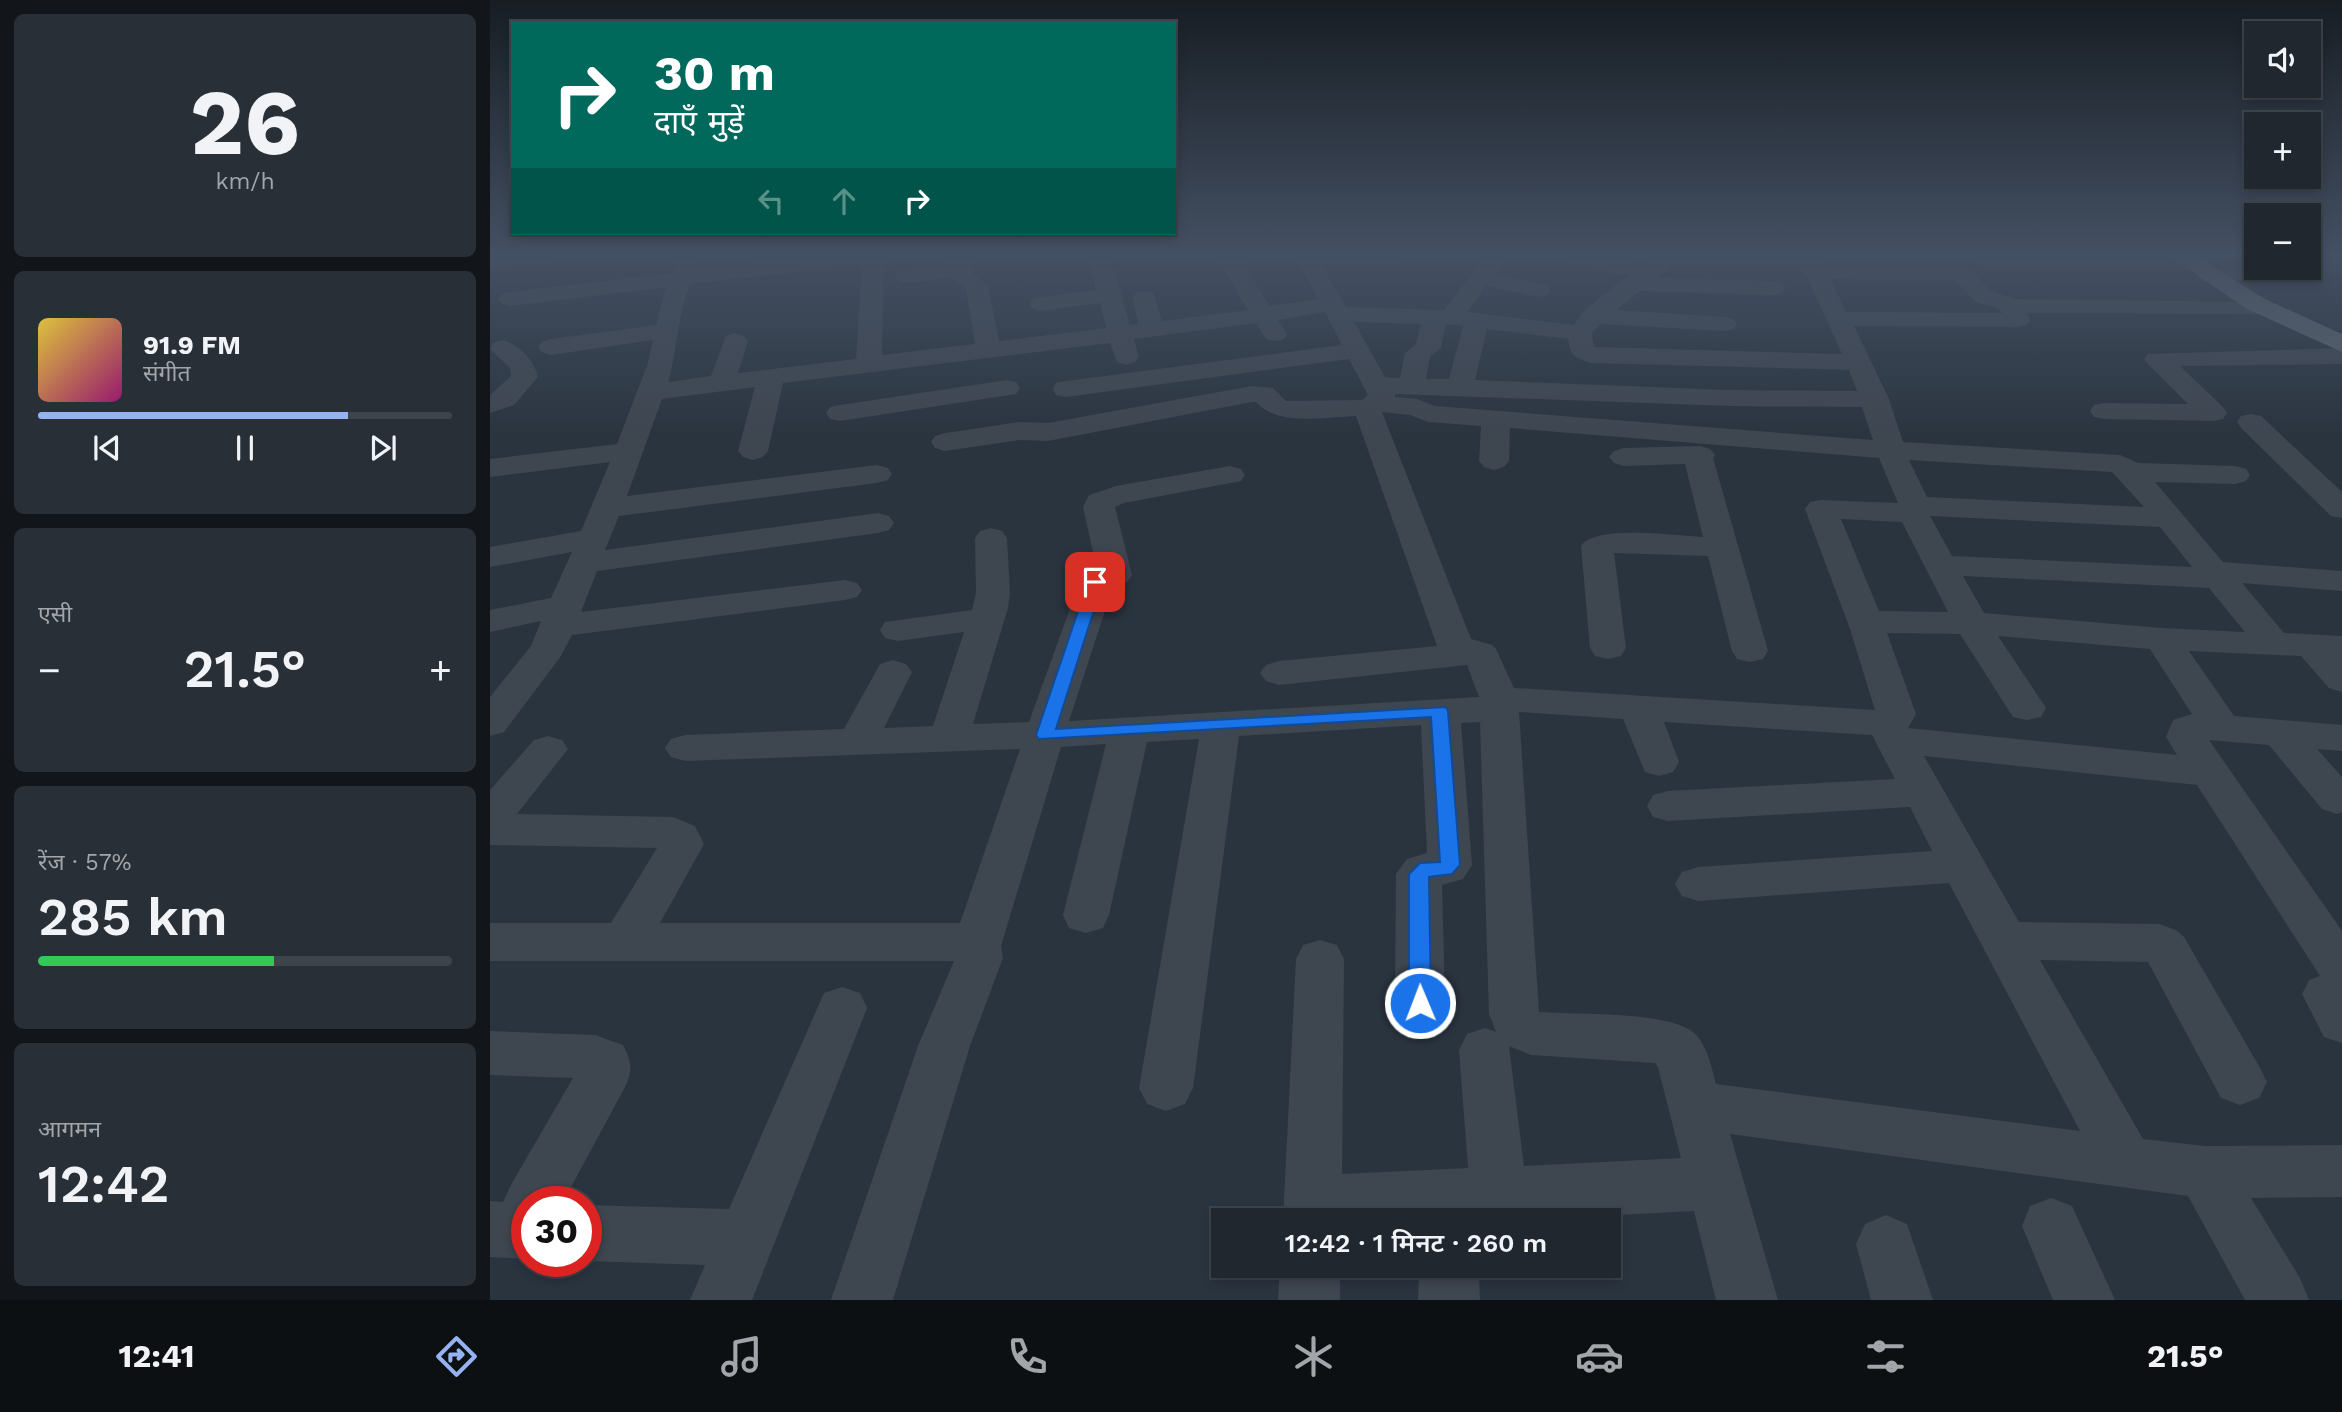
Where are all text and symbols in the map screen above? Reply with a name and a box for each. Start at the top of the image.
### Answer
map controls [2244,21,2321,280]
button: sound [2244,21,2321,98]
text: 30 m [654,44,775,102]
icon: right [539,49,630,140]
text: 26 [190,69,300,176]
text: दाएँ मुड़ें [654,103,744,141]
button: + [2244,112,2321,189]
text: km/h [215,168,275,195]
icon: left [752,182,790,220]
icon: ahead [825,182,863,220]
icon: right [898,182,936,220]
button: − [2244,203,2321,280]
text: 91.9 FM [143,330,241,360]
text: संगीत [143,360,191,387]
icon: previous [88,429,126,467]
icon: pause [226,429,264,467]
icon: next [364,429,402,467]
pin [1065,552,1125,612]
icon: arrive [1076,563,1114,601]
text: एसी [38,601,72,628]
text: 21.5° [184,639,306,700]
text: − [38,648,61,692]
text: + [429,648,452,692]
text: रेंज · 57% [38,849,131,876]
text: 285 km [38,887,228,948]
position arrow [1383,966,1457,1040]
text: आगमन [38,1116,101,1143]
text: 12:42 [38,1154,169,1215]
speed limit sign: 30 [511,1186,602,1277]
text: 12:42 · 1 मिनट · 260 m [1285,1228,1547,1258]
icon: directions [432,1332,481,1381]
icon: music [717,1332,766,1381]
icon: phone [1003,1332,1052,1381]
icon: climate [1289,1332,1338,1381]
icon: car [1575,1332,1624,1381]
icon: filters [1861,1332,1910,1381]
text: 12:41 [118,1337,195,1375]
text: 21.5° [2147,1337,2224,1375]

